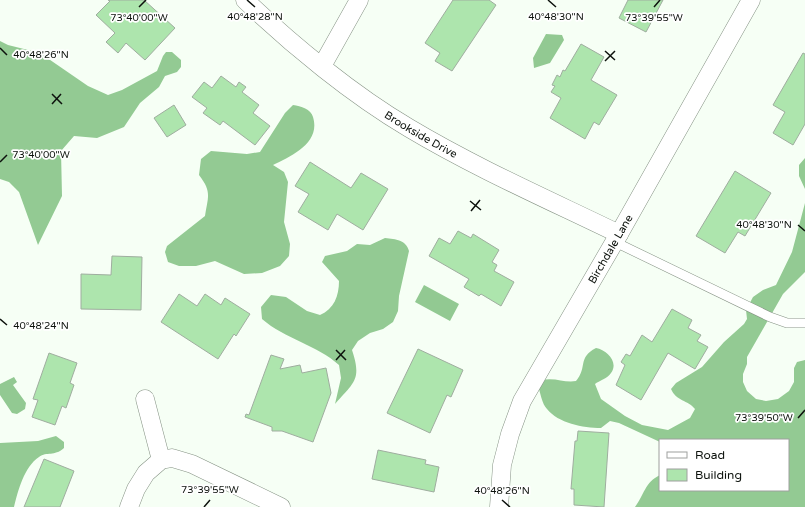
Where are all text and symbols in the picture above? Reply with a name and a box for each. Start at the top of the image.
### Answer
text: 40°48'28"N [227,11,283,23]
text: 40°48'30"N [528,11,584,23]
text: 73°40'00"W [110,12,168,24]
text: 73°39'55"W [625,12,683,24]
text: 40°48'26"N [13,49,69,61]
street label: Brookside Drive [382,108,460,160]
text: 73°40'00"W [12,149,70,161]
street label: Birchdale Lane [585,212,635,286]
text: 40°48'30"N [736,219,792,231]
text: 40°48'24"N [13,320,69,332]
text: 73°39'50"W [735,412,793,424]
legend [659,439,789,491]
text: Road [695,448,725,462]
text: Building [695,468,742,482]
text: 73°39'55"W [181,484,239,496]
text: 40°48'26"N [474,485,530,497]

